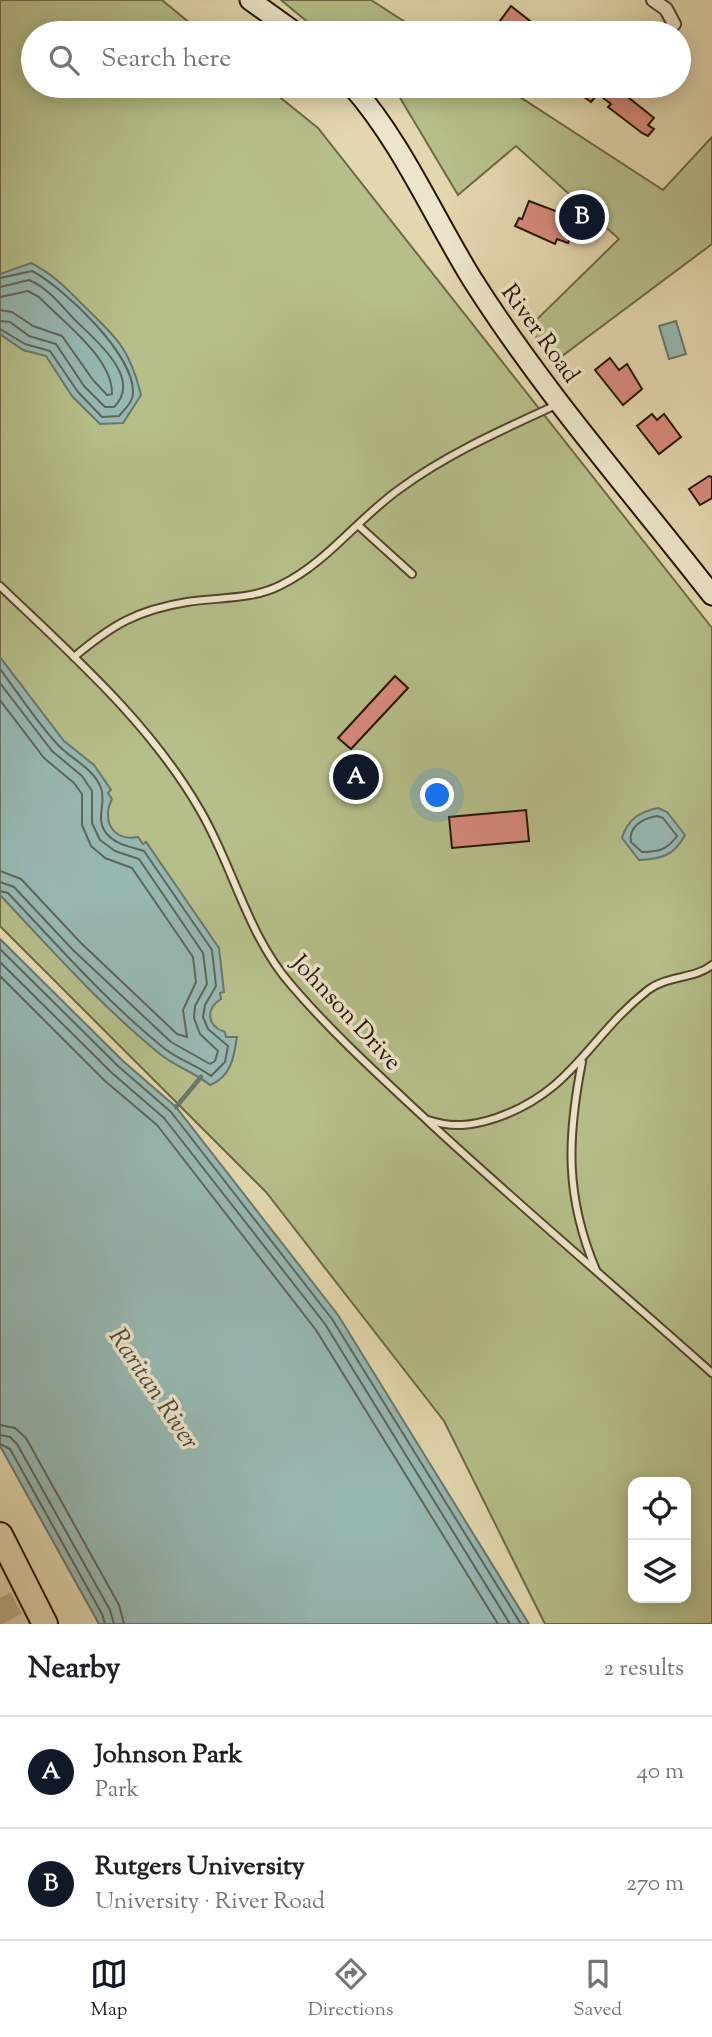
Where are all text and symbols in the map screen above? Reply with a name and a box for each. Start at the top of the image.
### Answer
search box [21,21,691,98]
icon: search [45,41,83,79]
text: Search here [101,41,231,78]
pin: B [559,191,605,243]
street label: River Road [492,278,587,391]
pin: A [333,751,379,803]
your location [420,778,454,812]
street label: Johnson Drive [281,946,408,1079]
water label: Raritan River [99,1321,207,1457]
map controls [628,1477,691,1603]
button: locate [628,1477,691,1540]
button: layers [628,1540,691,1603]
text: Nearby [28,1648,120,1691]
text: 2 results [604,1653,684,1686]
text: Johnson Park [95,1737,242,1774]
text: A [42,1756,60,1789]
text: 40 m [637,1756,684,1789]
text: Park [95,1774,139,1807]
text: Rutgers University [95,1849,305,1886]
text: B [44,1868,58,1901]
text: 270 m [626,1868,684,1901]
text: University · River Road [95,1886,325,1919]
tab: Map [90,1955,128,2024]
tab: Directions [308,1955,393,2024]
tab: Saved [573,1955,622,2024]

